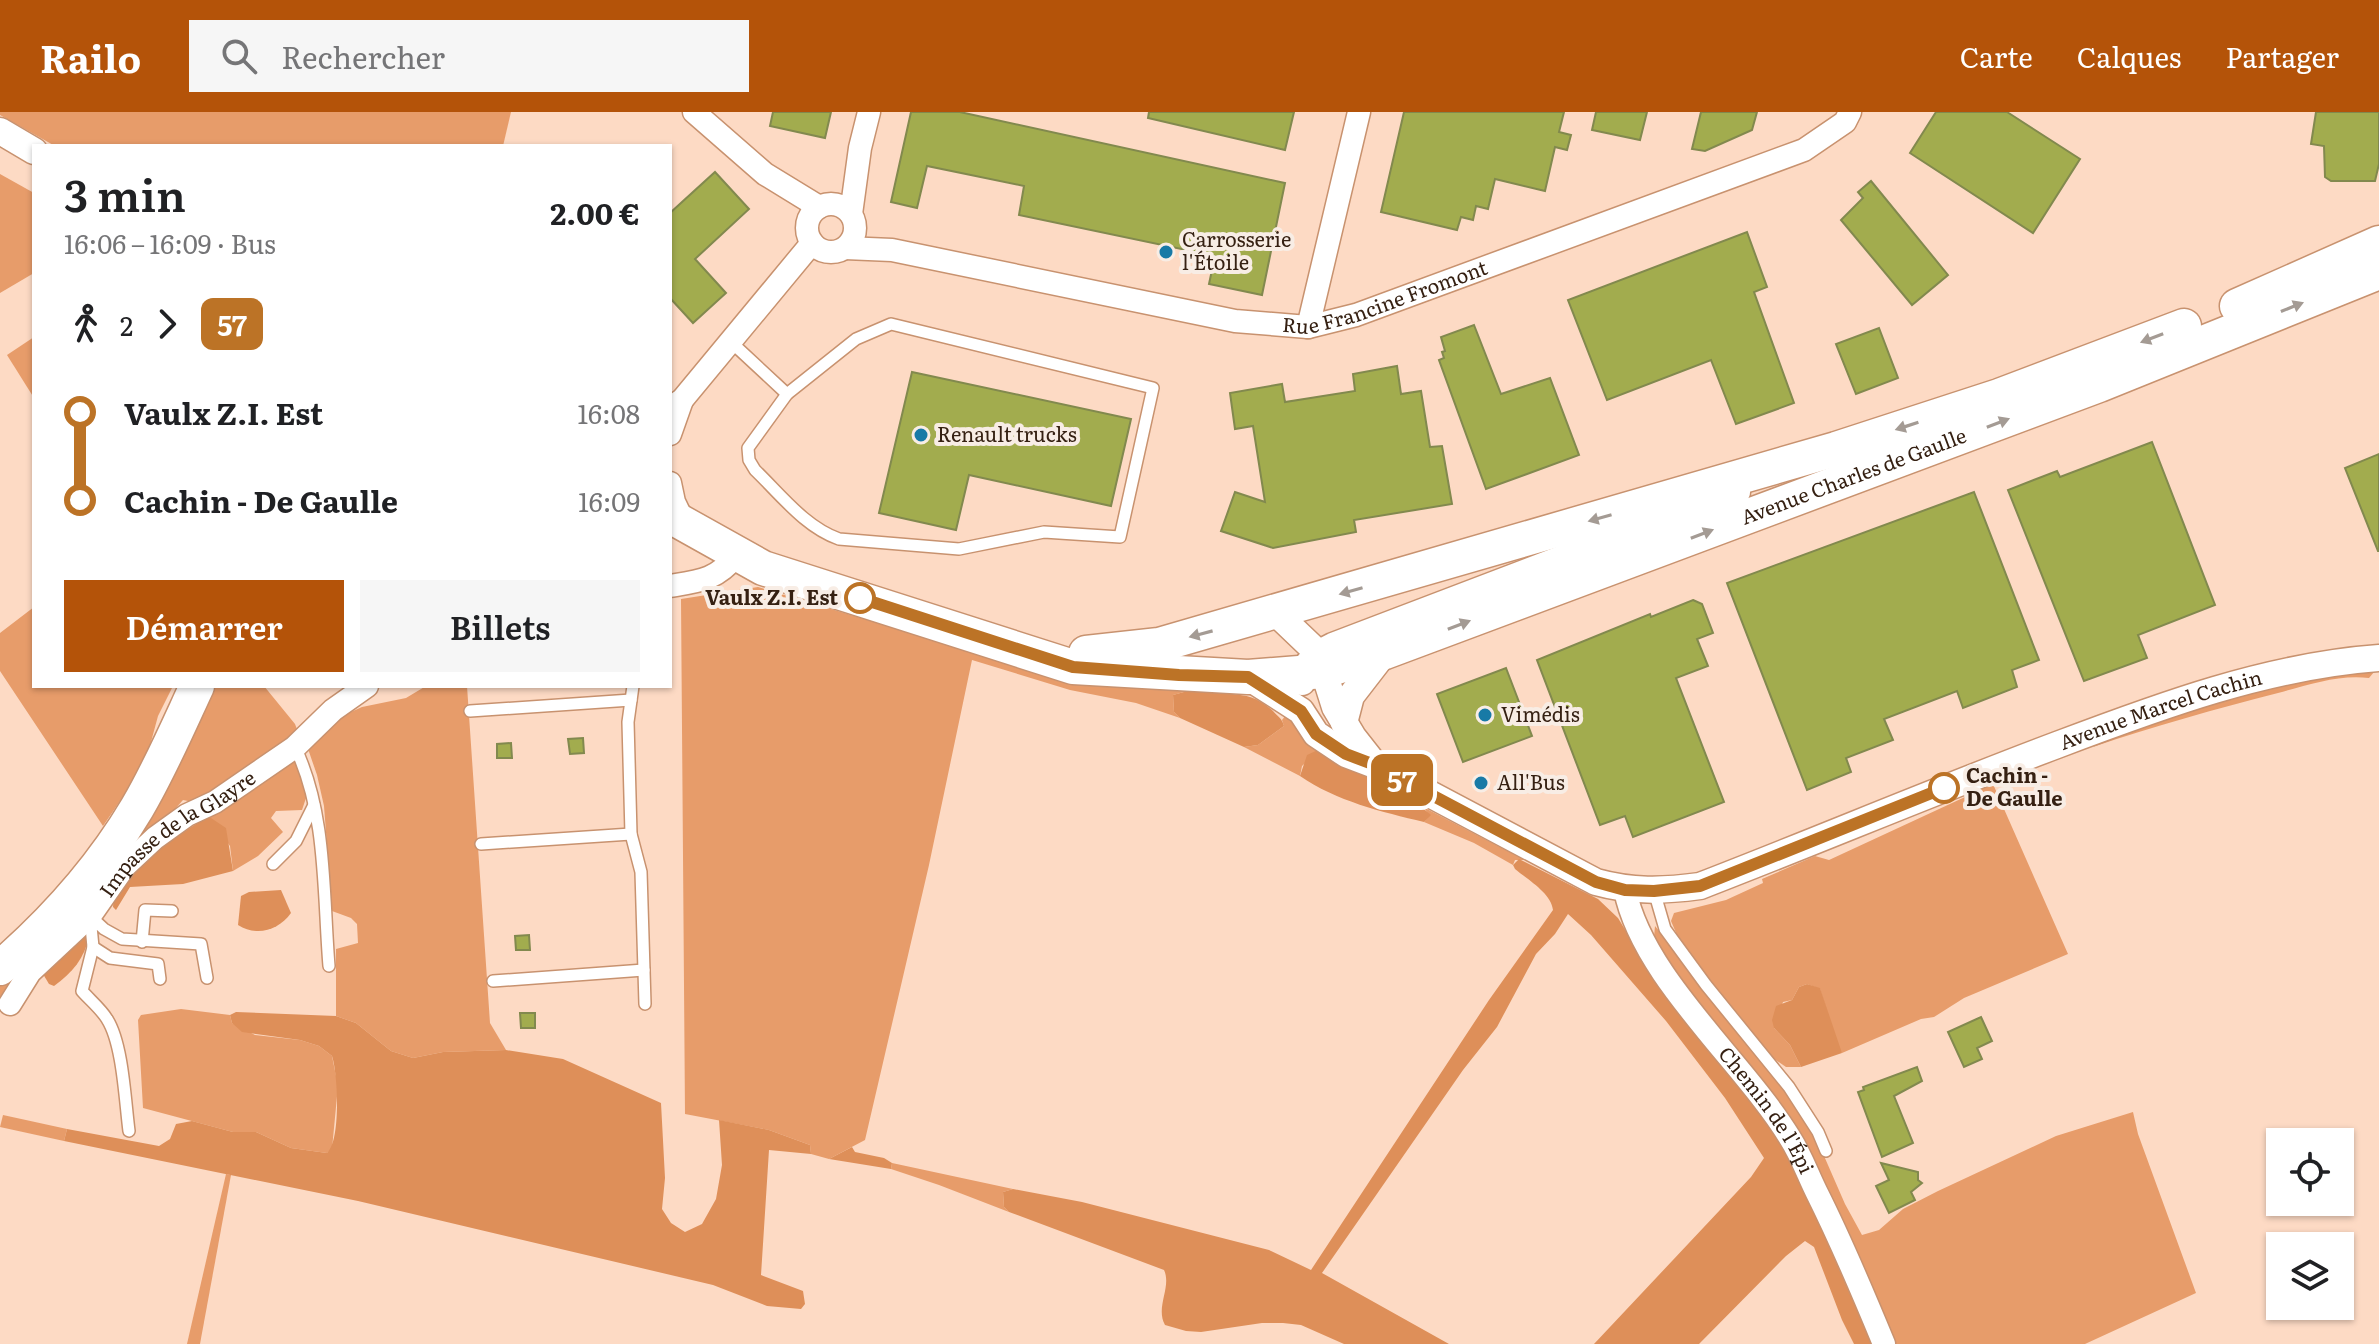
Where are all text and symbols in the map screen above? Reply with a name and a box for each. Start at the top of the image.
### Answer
search box [189,20,749,92]
text: Railo [40,28,141,85]
icon: search [217,34,261,78]
text: Rechercher [281,34,445,78]
text: Carte [1960,35,2033,77]
text: Calques [2077,35,2181,77]
text: Partager [2225,35,2339,77]
text: 3 min [64,160,186,226]
text: 2.00 € [550,190,640,234]
text: 16:06 – 16:09 · Bus [64,223,276,262]
place label: Carrosserie l'Étoile [1182,223,1291,276]
marker: Carrosserie l'Étoile [1157,243,1175,261]
street label: Rue Francine Fromont [1281,251,1491,340]
one-way arrow [2280,301,2304,314]
icon: walk [64,302,108,346]
icon: forward [145,302,189,346]
text: 57 [217,303,247,345]
text: 2 [120,305,133,344]
one-way arrow [2140,332,2164,345]
text: Vaulx Z.I. Est [124,390,323,434]
text: 16:08 [577,393,640,432]
one-way arrow [1986,416,2010,429]
place label: Renault trucks [937,418,1077,448]
street label: Avenue Charles de Gaulle [1736,419,1970,531]
one-way arrow [1895,420,1919,432]
marker: Renault trucks [912,426,930,444]
text: Cachin - De Gaulle [124,478,398,522]
text: 16:09 [578,481,640,520]
one-way arrow [1588,512,1612,525]
one-way arrow [1690,527,1714,540]
button: Démarrer [64,580,344,672]
button: Billets [360,580,640,672]
place label: Vaulx Z.I. Est [705,581,838,611]
marker: Vaulx Z.I. Est [845,583,875,613]
one-way arrow [1338,585,1362,598]
one-way arrow [1447,618,1471,631]
one-way arrow [1188,628,1212,641]
street label: Avenue Marcel Cachin [2054,661,2265,756]
place label: Vimédis [1501,698,1580,728]
marker: Vimédis [1476,706,1494,724]
line badge: 57 [1366,754,1438,806]
text: 57 [1387,759,1417,801]
place label: Cachin - De Gaulle [1966,759,2063,812]
street label: Impasse de la Glayre [91,762,261,903]
place label: All'Bus [1497,766,1565,796]
marker: Cachin - De Gaulle [1929,773,1959,803]
marker: All'Bus [1472,774,1490,792]
street label: Chemin de l'Épi [1713,1039,1823,1178]
map controls [2266,1128,2354,1320]
button: locate [2266,1128,2354,1216]
button: layers [2266,1232,2354,1320]

